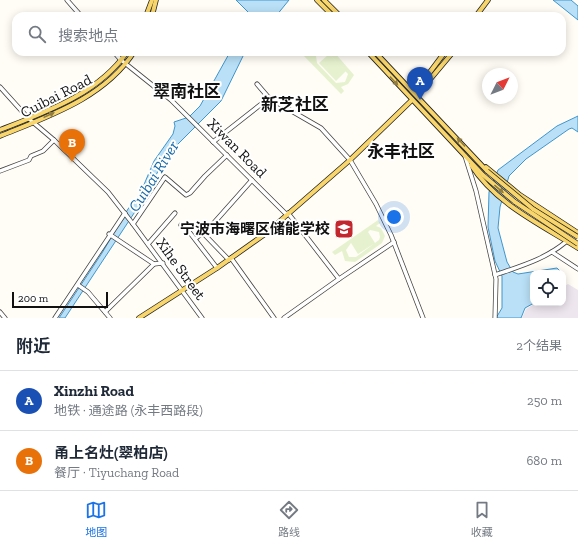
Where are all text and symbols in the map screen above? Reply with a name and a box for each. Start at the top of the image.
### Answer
search box [12,12,566,56]
icon: search [26,23,48,45]
text: 搜索地点 [58,27,118,45]
pin: A [407,67,433,100]
north arrow [482,68,518,104]
street label: Cuibai Road [17,70,95,122]
one-way arrow [389,76,398,85]
district label: 翠南社区 [153,81,221,101]
district label: 新芝社区 [261,94,329,114]
one-way arrow [43,112,54,118]
street label: Xiwan Road [204,115,271,182]
pin: B [59,129,85,162]
water label: Cuibai River [124,137,183,215]
one-way arrow [456,137,465,147]
district label: 永丰社区 [367,141,435,161]
one-way arrow [493,185,504,194]
your location [384,207,404,227]
school or university icon: 宁波市海曙区储能学校 [333,218,355,240]
place label: 宁波市海曙区储能学校 [180,220,330,238]
street label: Xihe Street [153,235,210,304]
map controls [530,270,566,306]
button: locate [530,270,566,306]
scale bar [12,290,108,309]
text: 200 m [18,292,48,305]
text: 附近 [16,336,50,356]
text: 2个结果 [516,338,562,353]
text: Xinzhi Road [54,382,134,400]
text: A [25,393,33,408]
text: 250 m [527,393,562,408]
text: 地铁 · 通途路 (永丰西路段) [54,403,203,418]
text: 甬上名灶(翠柏店) [54,444,168,462]
text: B [25,453,33,468]
text: 680 m [526,453,562,468]
text: 餐厅 · Tiyuchang Road [54,465,179,480]
tab: 地图 [85,499,107,539]
tab: 路线 [278,499,300,539]
tab: 收藏 [471,499,493,539]

